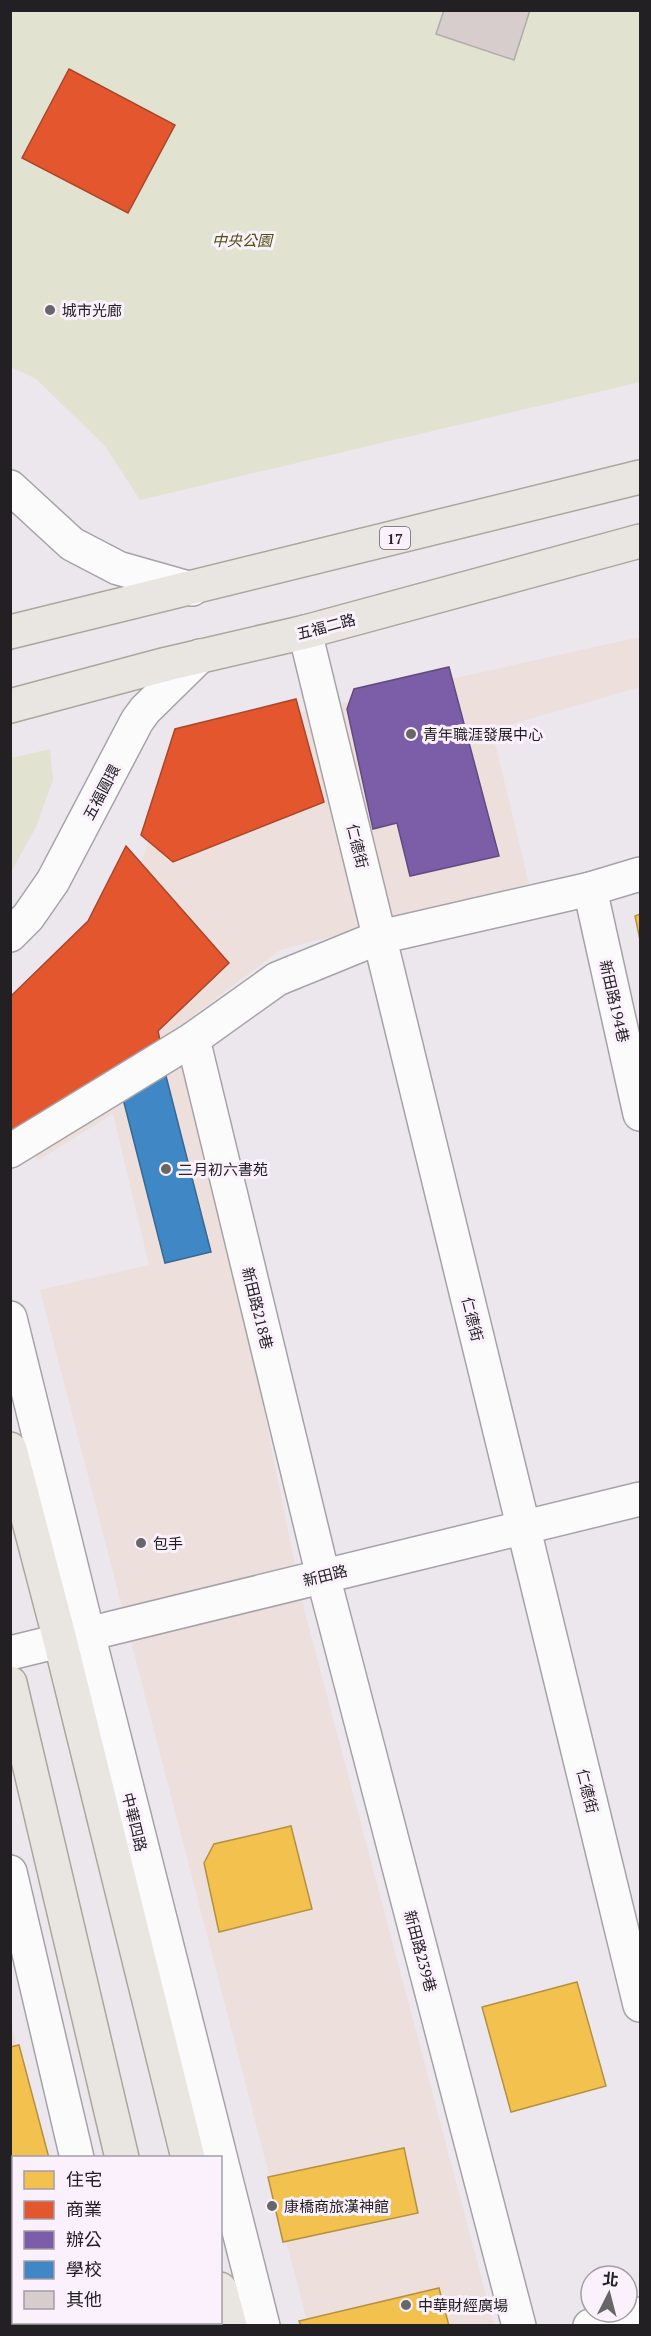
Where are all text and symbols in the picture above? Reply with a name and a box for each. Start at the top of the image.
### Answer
park label: 中央公園 [212,230,274,250]
place label: 城市光廊 [62,300,122,320]
marker: 城市光廊 [43,303,57,317]
road number: 17 [380,527,410,549]
street label: 五福二路 [294,609,358,643]
place label: 青年職涯發展中心 [423,724,543,744]
marker: 青年職涯發展中心 [404,727,418,741]
street label: 五福圓環 [78,761,124,823]
street label: 仁德街 [343,822,373,870]
street label: 新田路194巷 [596,958,634,1044]
place label: 二月初六書苑 [178,1159,268,1179]
marker: 二月初六書苑 [159,1162,173,1176]
street label: 新田路218巷 [238,1265,278,1351]
street label: 仁德街 [458,1295,488,1343]
place label: 包手 [153,1533,183,1553]
marker: 包手 [134,1536,148,1550]
street label: 新田路 [301,1560,349,1590]
street label: 仁德街 [573,1767,603,1815]
street label: 中華四路 [118,1790,152,1854]
street label: 新田路239巷 [400,1908,442,1994]
legend [12,2156,222,2324]
text: 住宅 [66,2167,102,2191]
place label: 康橋商旅漢神館 [284,2196,389,2216]
text: 商業 [66,2197,102,2221]
marker: 康橋商旅漢神館 [265,2199,279,2213]
text: 辦公 [66,2227,102,2251]
text: 學校 [66,2257,102,2281]
north arrow [579,2264,639,2324]
text: 北 [601,2267,620,2291]
text: 其他 [66,2287,102,2311]
place label: 中華財經廣場 [418,2295,508,2315]
marker: 中華財經廣場 [399,2298,413,2312]

